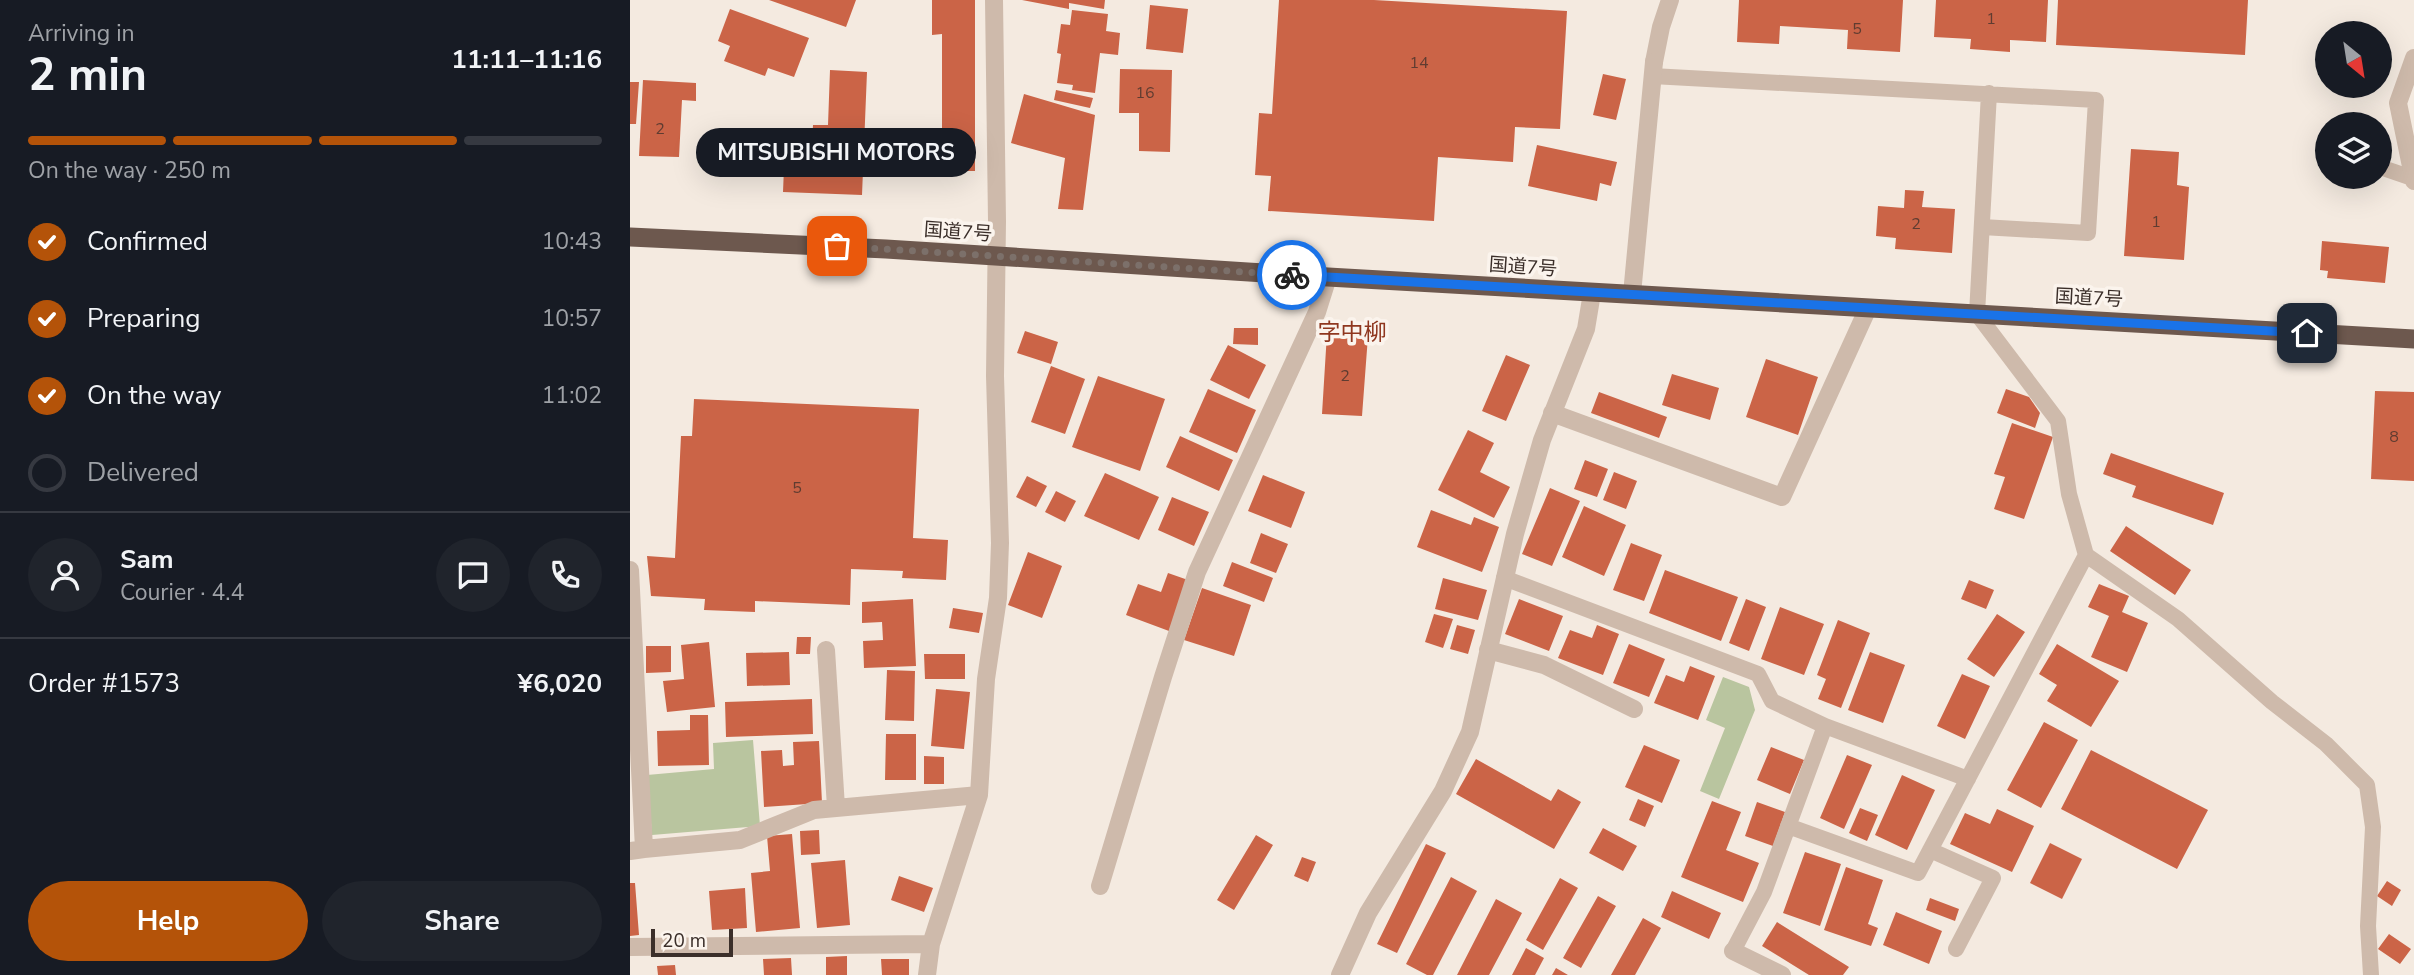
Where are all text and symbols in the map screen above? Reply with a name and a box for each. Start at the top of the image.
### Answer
house number: 1 [1986,8,1996,30]
text: Arriving in [28,18,135,49]
house number: 5 [1852,18,1862,40]
north arrow [2315,21,2392,98]
map controls [2315,21,2392,189]
text: 11:11–11:16 [451,42,602,77]
text: 2 min [28,43,147,106]
house number: 14 [1409,52,1429,74]
house number: 16 [1135,82,1155,104]
button: layers [2315,112,2392,189]
house number: 2 [655,118,665,140]
callout: MITSUBISHI MOTORS [697,127,977,176]
text: MITSUBISHI MOTORS [717,137,955,168]
text: On the way · 250 m [28,155,231,186]
house number: 1 [2151,211,2161,233]
house number: 2 [1911,213,1921,235]
pin [807,216,867,276]
street label: 国道7号 [923,217,993,247]
icon: check [28,223,66,261]
text: Confirmed [87,224,208,259]
text: 10:43 [542,226,602,257]
icon: bag [818,227,856,265]
courier [1257,240,1327,310]
street label: 国道7号 [1488,252,1558,282]
icon: bike [1273,256,1311,294]
street label: 国道7号 [2054,283,2124,313]
icon: check [28,300,66,338]
text: Preparing [87,301,200,336]
text: 10:57 [542,303,602,334]
pin [2277,303,2337,363]
icon: home [2288,314,2326,352]
district label: 字中柳 [1318,317,1387,348]
house number: 2 [1340,365,1350,387]
icon: check [28,377,66,415]
text: On the way [87,378,221,413]
text: 11:02 [542,380,602,411]
house number: 8 [2389,426,2399,448]
text: Delivered [87,455,199,490]
house number: 5 [792,477,802,499]
button: person [28,538,102,612]
button: chat [436,538,510,612]
button: phone [528,538,602,612]
text: Sam [120,542,173,577]
text: Courier · 4.4 [120,577,244,608]
text: Order #1573 [28,666,180,701]
text: ¥6,020 [518,666,602,701]
button: Help [28,881,308,961]
button: Share [322,881,602,961]
scale bar [651,926,733,958]
text: 20 m [662,928,706,954]

